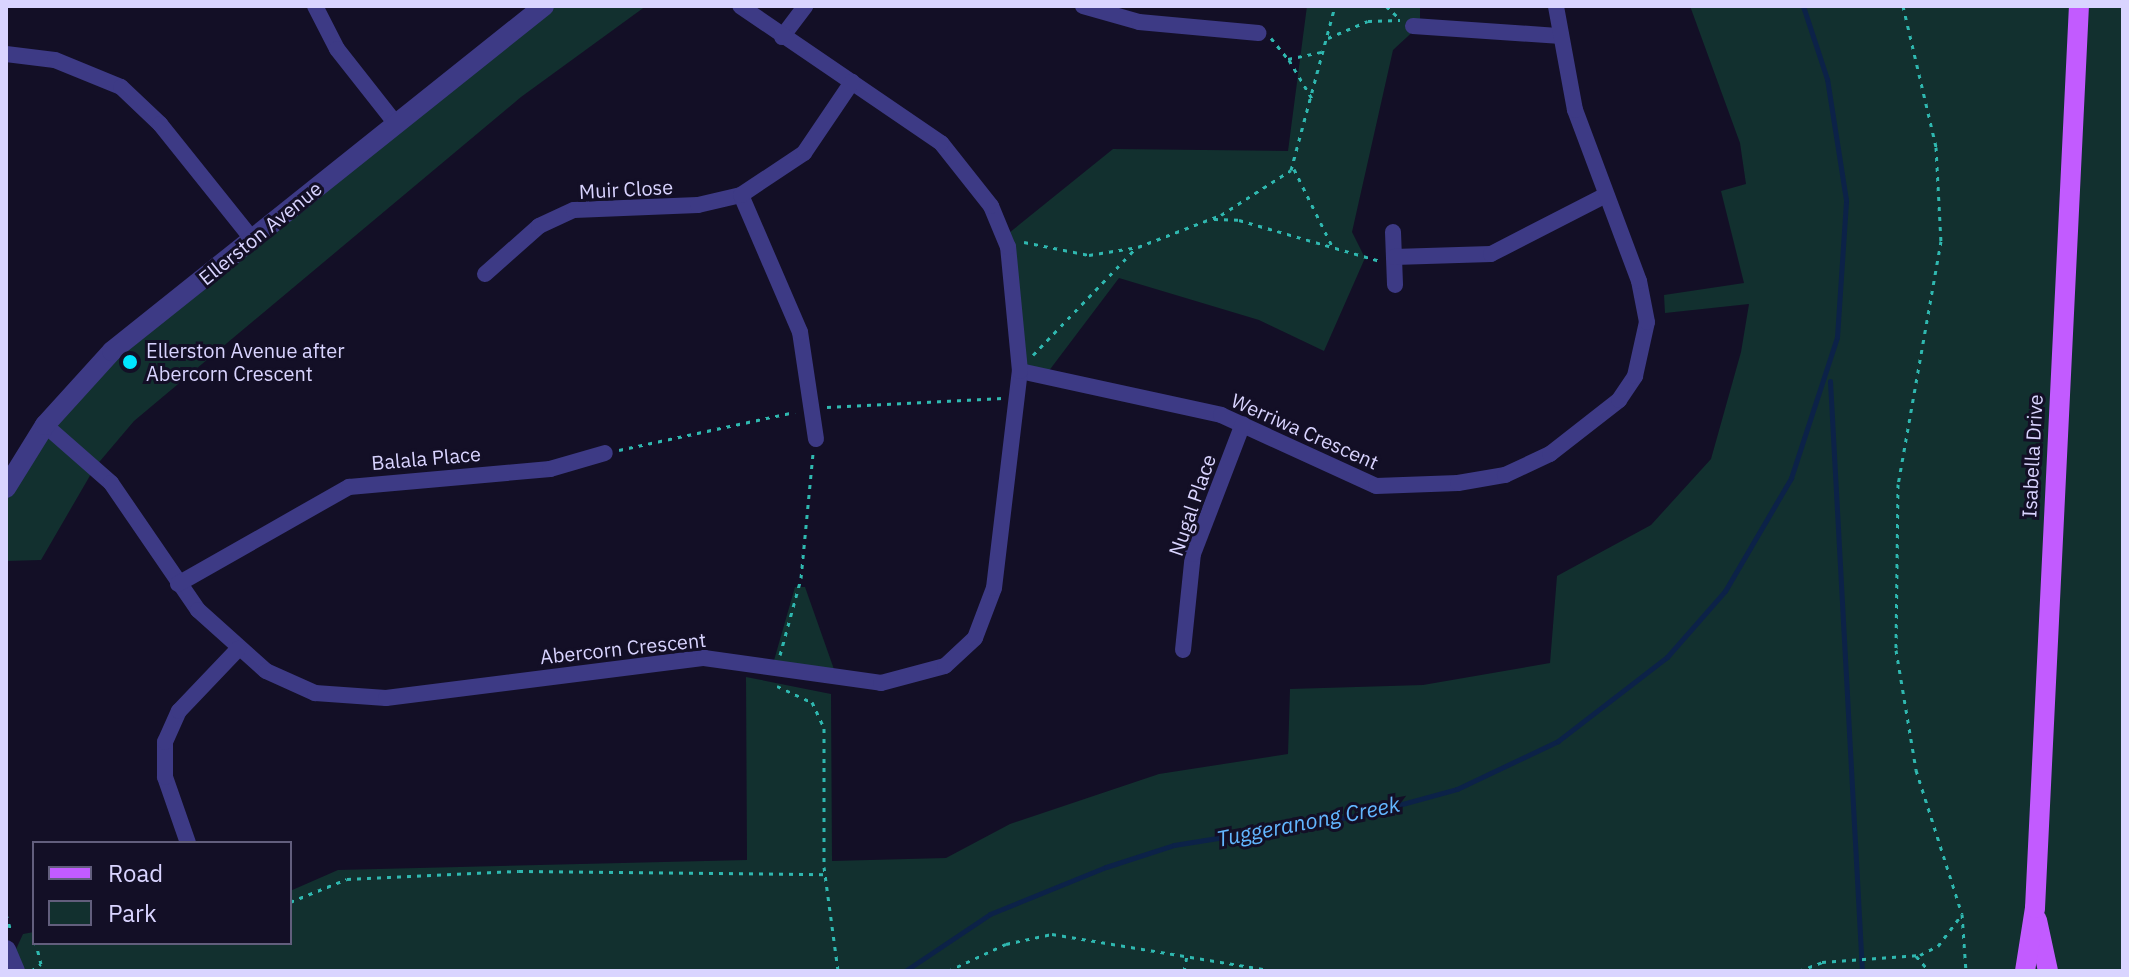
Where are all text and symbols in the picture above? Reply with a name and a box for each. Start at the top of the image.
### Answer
street label: Muir Close [578,175,674,203]
street label: Ellerston Avenue [194,176,326,290]
place label: Ellerston Avenue after Abercorn Crescent [146,338,344,385]
marker: Ellerston Avenue after Abercorn Crescent [121,353,139,371]
street label: Werriwa Crescent [1228,388,1382,474]
street label: Isabella Drive [2017,394,2047,518]
street label: Balala Place [370,441,482,475]
street label: Nugal Place [1163,451,1221,559]
street label: Abercorn Crescent [539,627,707,669]
water label: Tuggeranong Creek [1214,790,1402,852]
legend [32,841,292,945]
text: Road [108,857,163,889]
text: Park [108,897,157,929]

